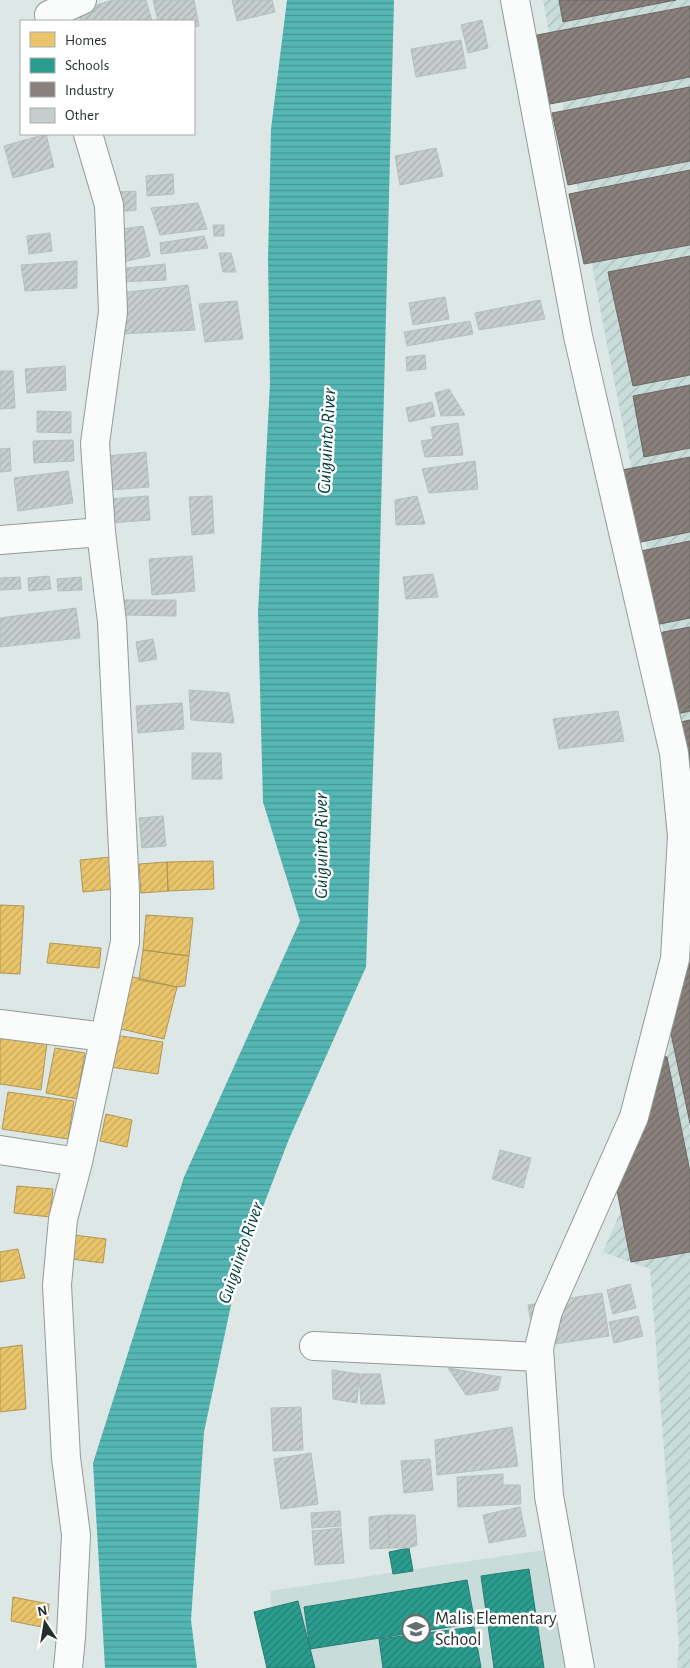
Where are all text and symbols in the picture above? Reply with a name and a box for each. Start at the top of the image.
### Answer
legend [20,20,195,135]
text: Homes [65,33,107,48]
text: Schools [65,58,109,73]
text: Industry [65,83,114,98]
text: Other [65,108,99,123]
water label: Guiguinto River [315,387,339,494]
water label: Guiguinto River [312,792,331,899]
water label: Guiguinto River [215,1199,267,1306]
north arrow [20,1598,70,1648]
text: N [36,1603,49,1619]
place label: Malis Elementary School [435,1610,557,1649]
school or university icon: Malis Elementary School [401,1614,431,1644]

